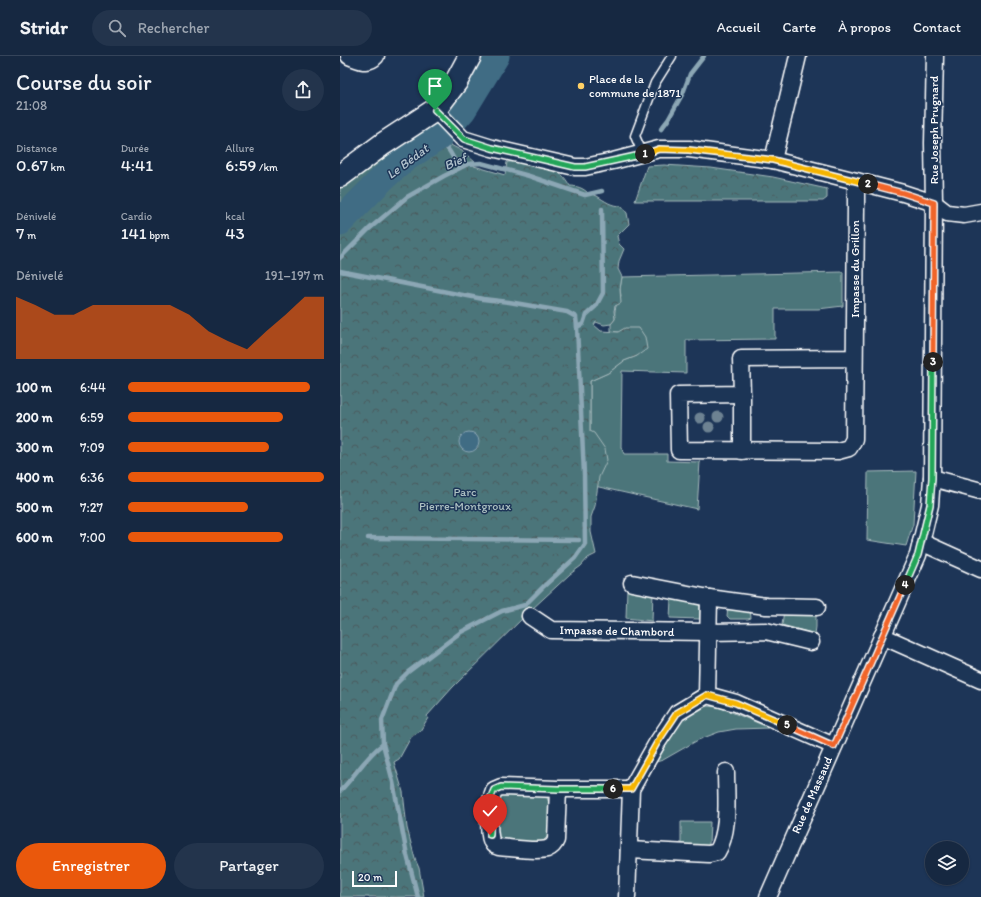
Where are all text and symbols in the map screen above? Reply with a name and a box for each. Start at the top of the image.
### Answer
search box [92,10,372,46]
text: Stridr [20,16,68,39]
icon: search [106,17,128,39]
text: Rechercher [138,19,210,37]
text: Accueil [717,19,760,36]
text: Carte [782,19,816,36]
text: À propos [838,19,891,36]
text: Contact [913,19,961,36]
text: Course du soir [16,69,151,96]
button: share [282,69,324,111]
pin [418,69,452,110]
place label: Place de la commune de 1871 [589,72,681,100]
icon: arrive [424,75,446,97]
street label: Rue Joseph Prugnard [927,75,941,184]
marker: Place de la commune de 1871 [576,81,586,91]
text: 21:08 [16,98,47,113]
water label: Le Bédat [383,140,432,182]
text: Distance [16,142,57,155]
text: Durée [121,142,149,155]
text: Allure [225,142,254,155]
pin: 1 [635,144,655,164]
text: 1 [642,147,648,160]
water label: Bief [442,149,471,173]
text: 0.67 [16,155,48,175]
text: 4:41 [121,155,153,175]
text: 6:59 [225,155,256,175]
text: km [48,161,65,174]
text: /km [256,161,278,174]
pin: 2 [858,174,878,194]
text: 2 [865,177,871,190]
text: Dénivelé [16,210,56,223]
text: Cardio [121,210,152,223]
text: kcal [225,210,245,223]
street label: Impasse du Grillon [848,220,862,318]
text: 7 [16,223,24,243]
text: 141 [121,223,147,243]
text: 43 [225,223,245,243]
text: m [24,229,36,242]
text: bpm [147,229,170,242]
text: Dénivelé [16,268,64,283]
text: 191–197 m [265,268,324,283]
pin: 3 [923,352,943,372]
text: 3 [930,355,936,368]
text: 100 m [16,380,52,395]
text: 6:44 [80,380,106,395]
text: 200 m [16,410,53,425]
text: 6:59 [80,410,104,425]
text: 300 m [16,440,53,455]
text: 7:09 [80,440,104,455]
text: 400 m [16,470,54,485]
text: 6:36 [80,470,104,485]
park label: Parc Pierre-Montgroux [419,485,511,513]
text: 500 m [16,500,53,515]
text: 7:27 [80,500,103,515]
text: 600 m [16,530,53,545]
text: 7:00 [80,530,106,545]
pin: 4 [895,575,915,595]
text: 4 [902,578,908,591]
street label: Impasse de Chambord [559,623,675,639]
pin: 5 [777,715,797,735]
text: 5 [784,718,790,731]
street label: Rue de Massaud [789,754,835,836]
pin: 6 [603,779,623,799]
text: 6 [610,782,616,795]
pin [473,794,507,835]
icon: check [479,800,501,822]
map controls [925,841,969,885]
button: layers [925,841,969,885]
button: Enregistrer [16,843,166,889]
button: Partager [174,843,324,889]
scale bar [352,869,397,888]
text: 20 m [358,871,382,884]

